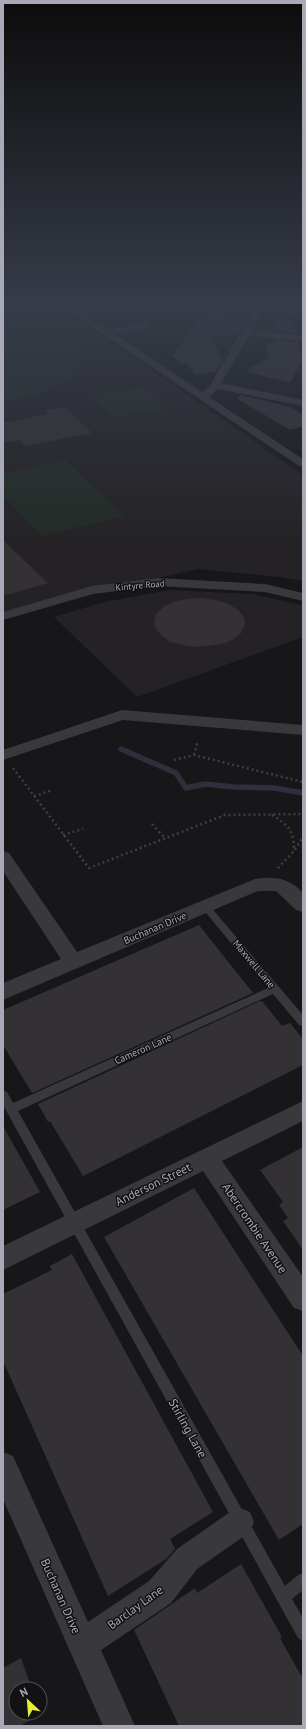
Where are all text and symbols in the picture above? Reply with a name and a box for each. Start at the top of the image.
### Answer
street label: Kintyre Road [115,577,165,593]
street label: Buchanan Drive [122,909,188,947]
street label: Maxwell Lane [230,937,278,991]
street label: Cameron Lane [112,1031,174,1067]
street label: Anderson Street [113,1159,193,1209]
street label: Abercrombie Avenue [219,1180,291,1276]
street label: Stirling Lane [166,1396,210,1460]
street label: Buchanan Drive [38,1556,84,1636]
street label: Barclay Lane [104,1582,166,1632]
north arrow [8,1681,48,1721]
text: N [17,1684,30,1700]

